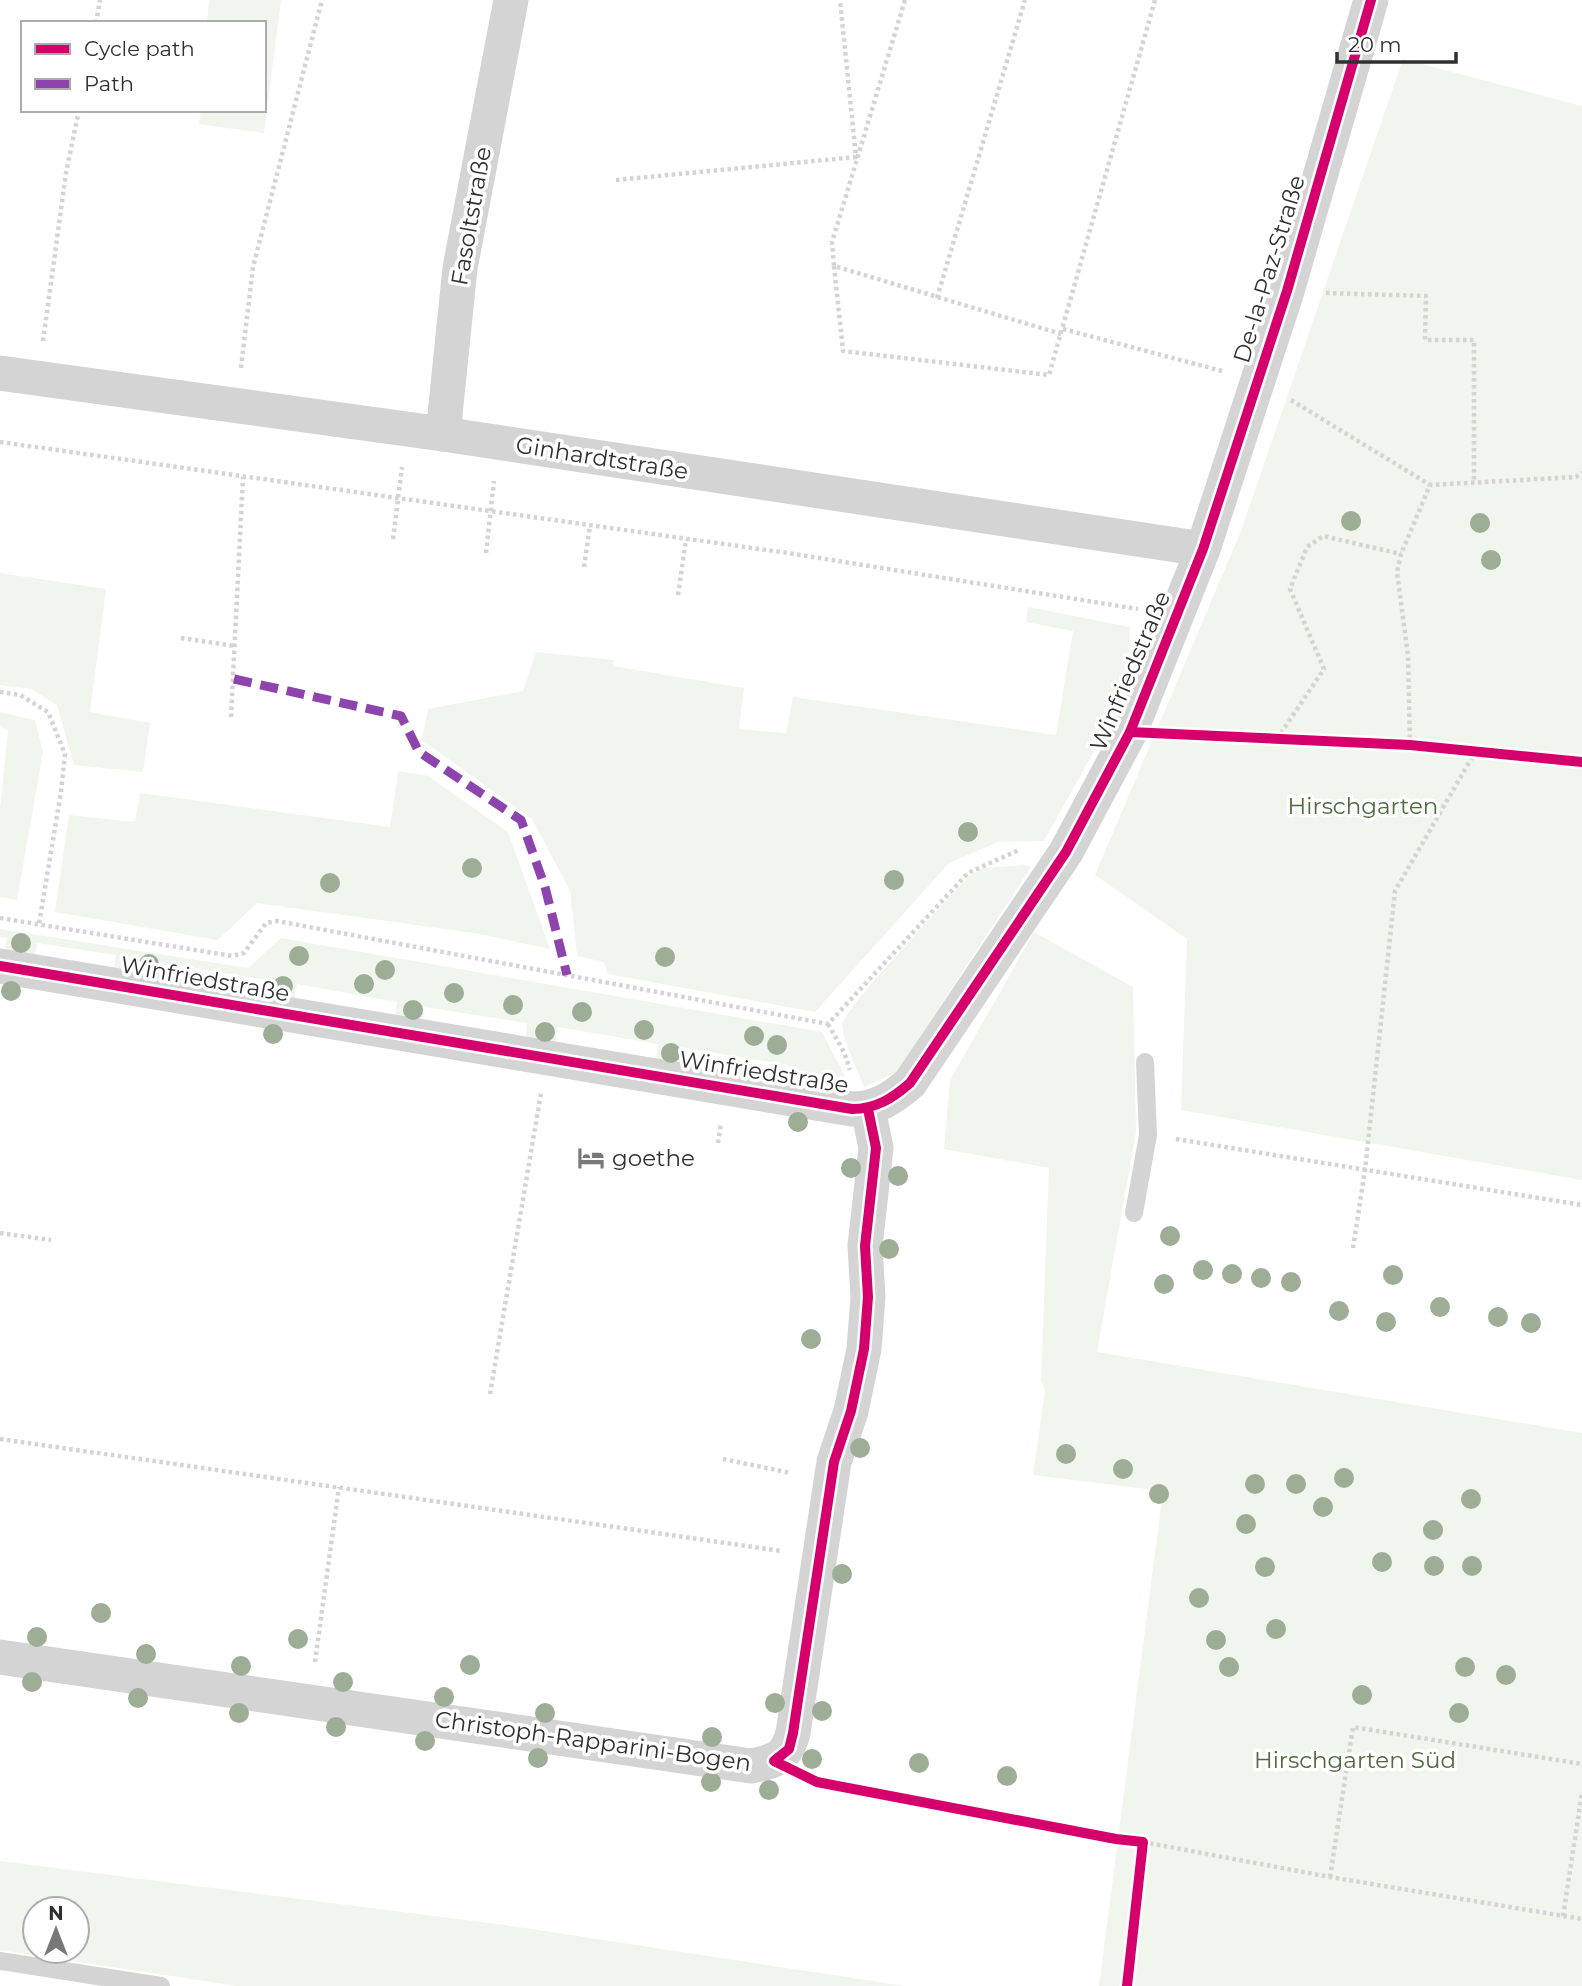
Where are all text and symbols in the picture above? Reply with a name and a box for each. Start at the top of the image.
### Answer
legend [21,21,266,112]
scale bar [1337,21,1456,65]
text: 20 m [1348,32,1402,57]
text: Cycle path [84,36,195,61]
text: Path [84,71,134,96]
street label: Fasoltstraße [445,144,497,288]
street label: De-la-Paz-Straße [1227,172,1311,366]
street label: Ginhardtstraße [514,431,690,485]
street label: Winfriedstraße [1084,587,1176,755]
park label: Hirschgarten [1288,792,1438,820]
street label: Winfriedstraße [118,950,292,1008]
street label: Winfriedstraße [677,1045,851,1099]
hotel icon: goethe [576,1143,606,1173]
place label: goethe [612,1144,695,1172]
street label: Christoph-Rapparini-Bogen [433,1705,753,1777]
park label: Hirschgarten Süd [1254,1746,1456,1774]
north arrow [21,1895,91,1965]
text: N [48,1902,64,1925]

